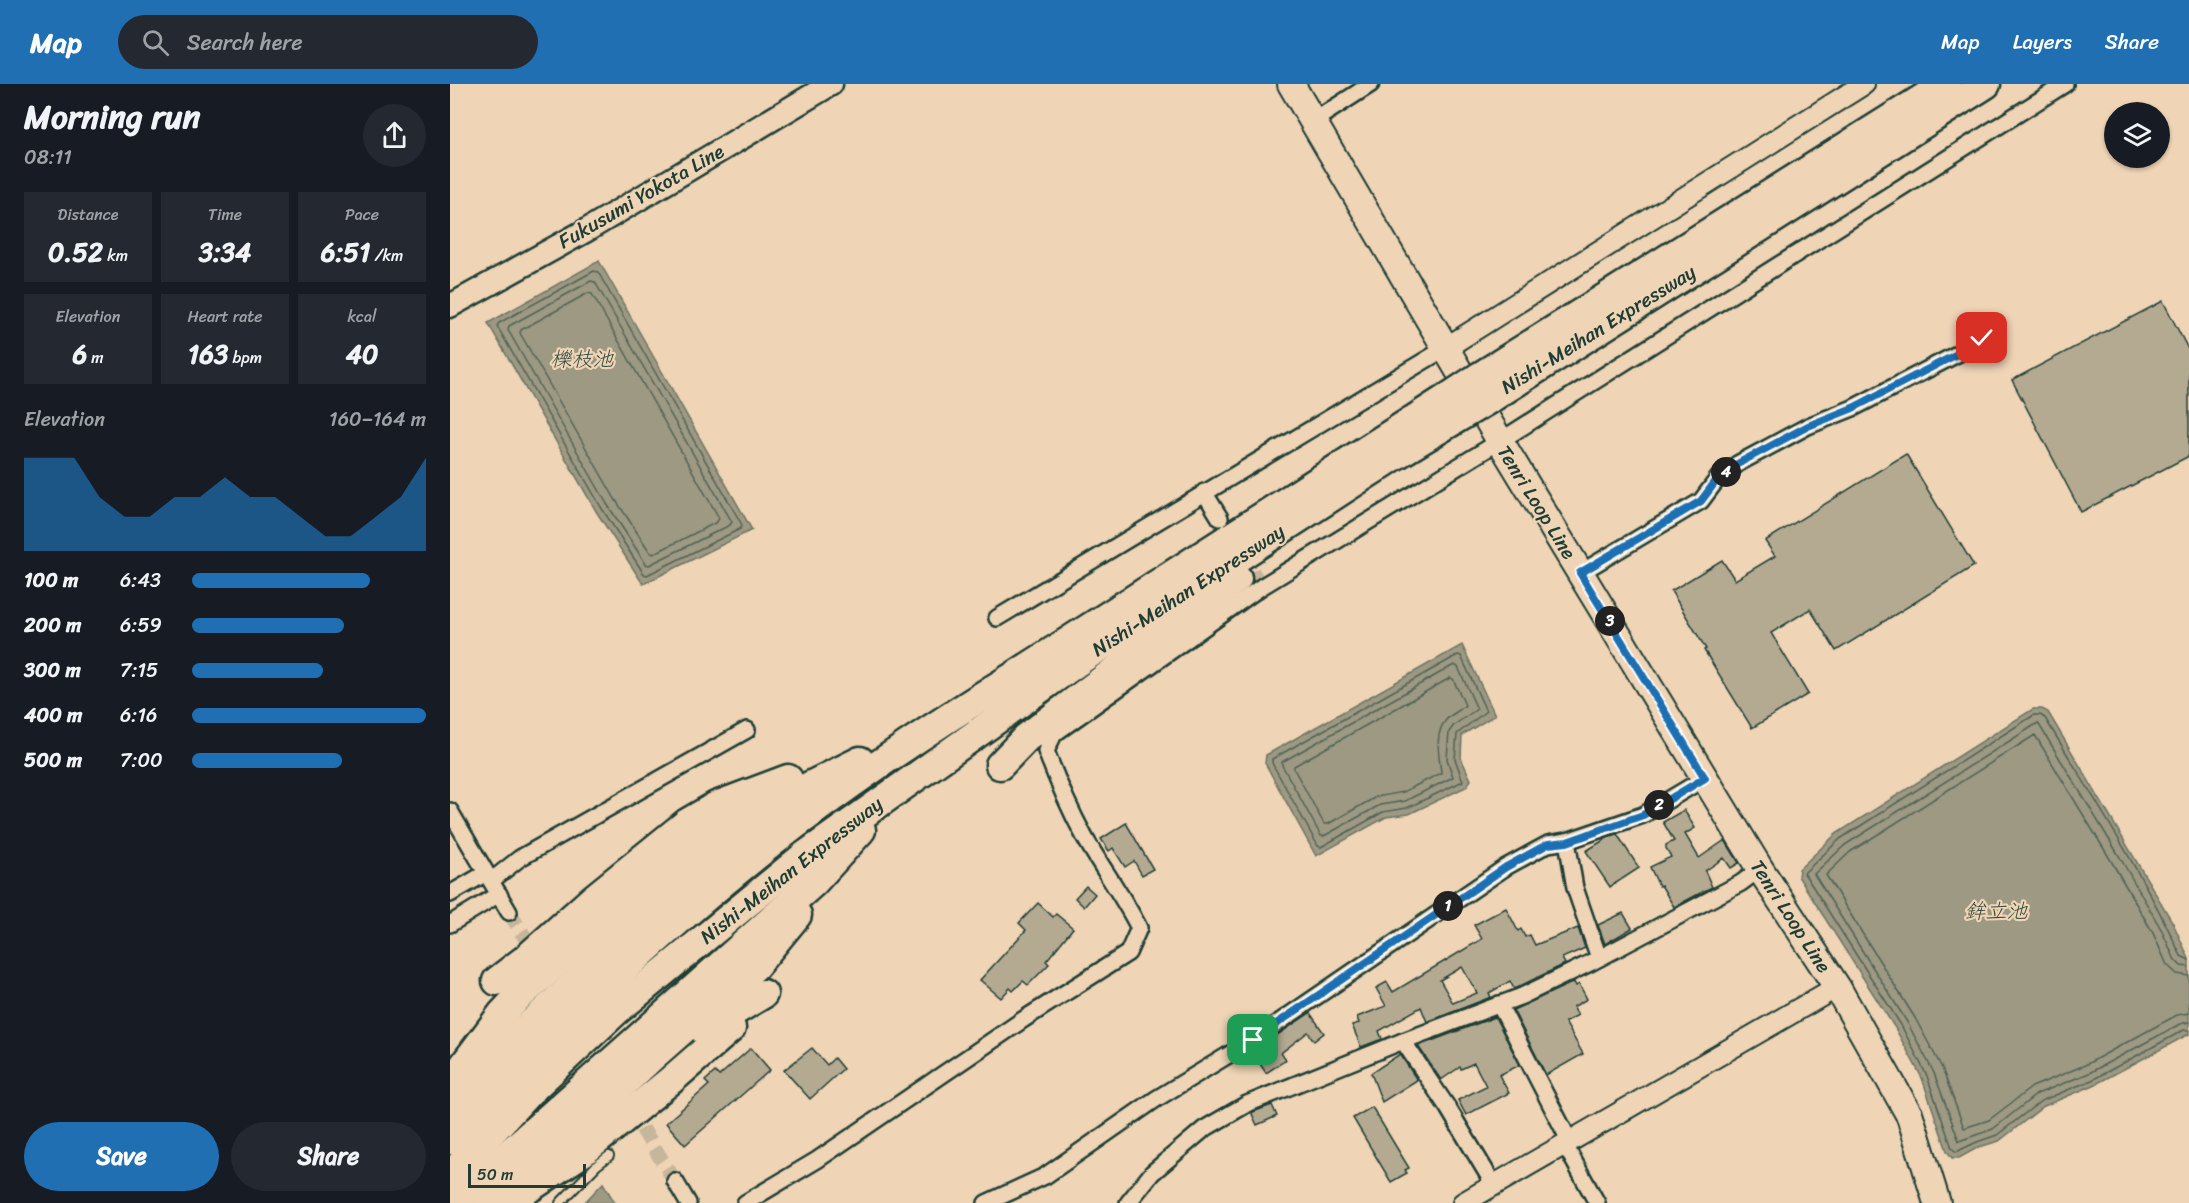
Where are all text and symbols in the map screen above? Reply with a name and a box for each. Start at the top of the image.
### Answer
search box [118,15,538,69]
text: Map [30,18,82,67]
text: Search here [187,23,303,62]
text: Map [1941,23,1980,61]
text: Layers [2013,23,2072,61]
text: Share [2105,23,2159,61]
icon: search [139,26,172,59]
text: Morning run [24,88,200,146]
map controls [2104,102,2170,168]
button: layers [2104,102,2170,168]
button: share [363,104,426,167]
street label: Fukusumi Yokota Line [551,134,732,258]
text: 08:11 [24,140,72,175]
text: Distance [58,200,118,229]
text: Time [208,200,242,229]
text: Pace [345,200,379,229]
text: 0.52 [48,229,103,275]
text: 3:34 [199,229,251,275]
text: 6:51 [321,229,370,275]
text: km [103,241,128,270]
text: /km [370,241,403,270]
street label: Nishi-Meihan Expressway [1494,255,1703,404]
text: Elevation [56,302,120,331]
text: Heart rate [187,302,263,331]
text: kcal [347,302,377,331]
pin [1956,312,2007,363]
icon: check [1965,321,1998,354]
text: 6 [72,331,87,377]
text: 163 [188,331,228,377]
text: 40 [346,331,378,377]
water label: 櫟枝池 [551,340,614,378]
text: m [87,343,104,372]
text: bpm [228,343,262,372]
text: Elevation [24,402,105,437]
text: 160–164 m [329,402,426,437]
street label: Tenri Loop Line [1487,438,1586,567]
pin: 4 [1711,457,1741,487]
text: 4 [1721,457,1731,486]
street label: Nishi-Meihan Expressway [1085,514,1293,666]
text: 100 m [24,563,78,598]
text: 6:43 [120,563,161,598]
pin: 3 [1595,606,1625,636]
text: 3 [1606,606,1614,635]
text: 200 m [24,608,81,643]
text: 6:59 [120,608,162,643]
text: 300 m [24,653,81,688]
text: 7:15 [120,653,158,688]
text: 400 m [24,698,82,733]
text: 6:16 [120,698,157,733]
text: 500 m [24,743,82,778]
text: 7:00 [120,743,163,778]
street label: Nishi-Meihan Expressway [692,787,891,953]
pin: 2 [1644,790,1674,820]
text: 2 [1654,790,1664,819]
street label: Tenri Loop Line [1741,852,1841,980]
pin: 1 [1433,891,1463,921]
text: 1 [1445,891,1451,920]
water label: 鉾立池 [1965,892,2028,930]
pin [1227,1014,1278,1065]
icon: arrive [1236,1023,1269,1056]
button: Save [24,1122,219,1191]
button: Share [231,1122,426,1191]
text: 50 m [477,1160,513,1189]
scale bar [468,1161,586,1188]

